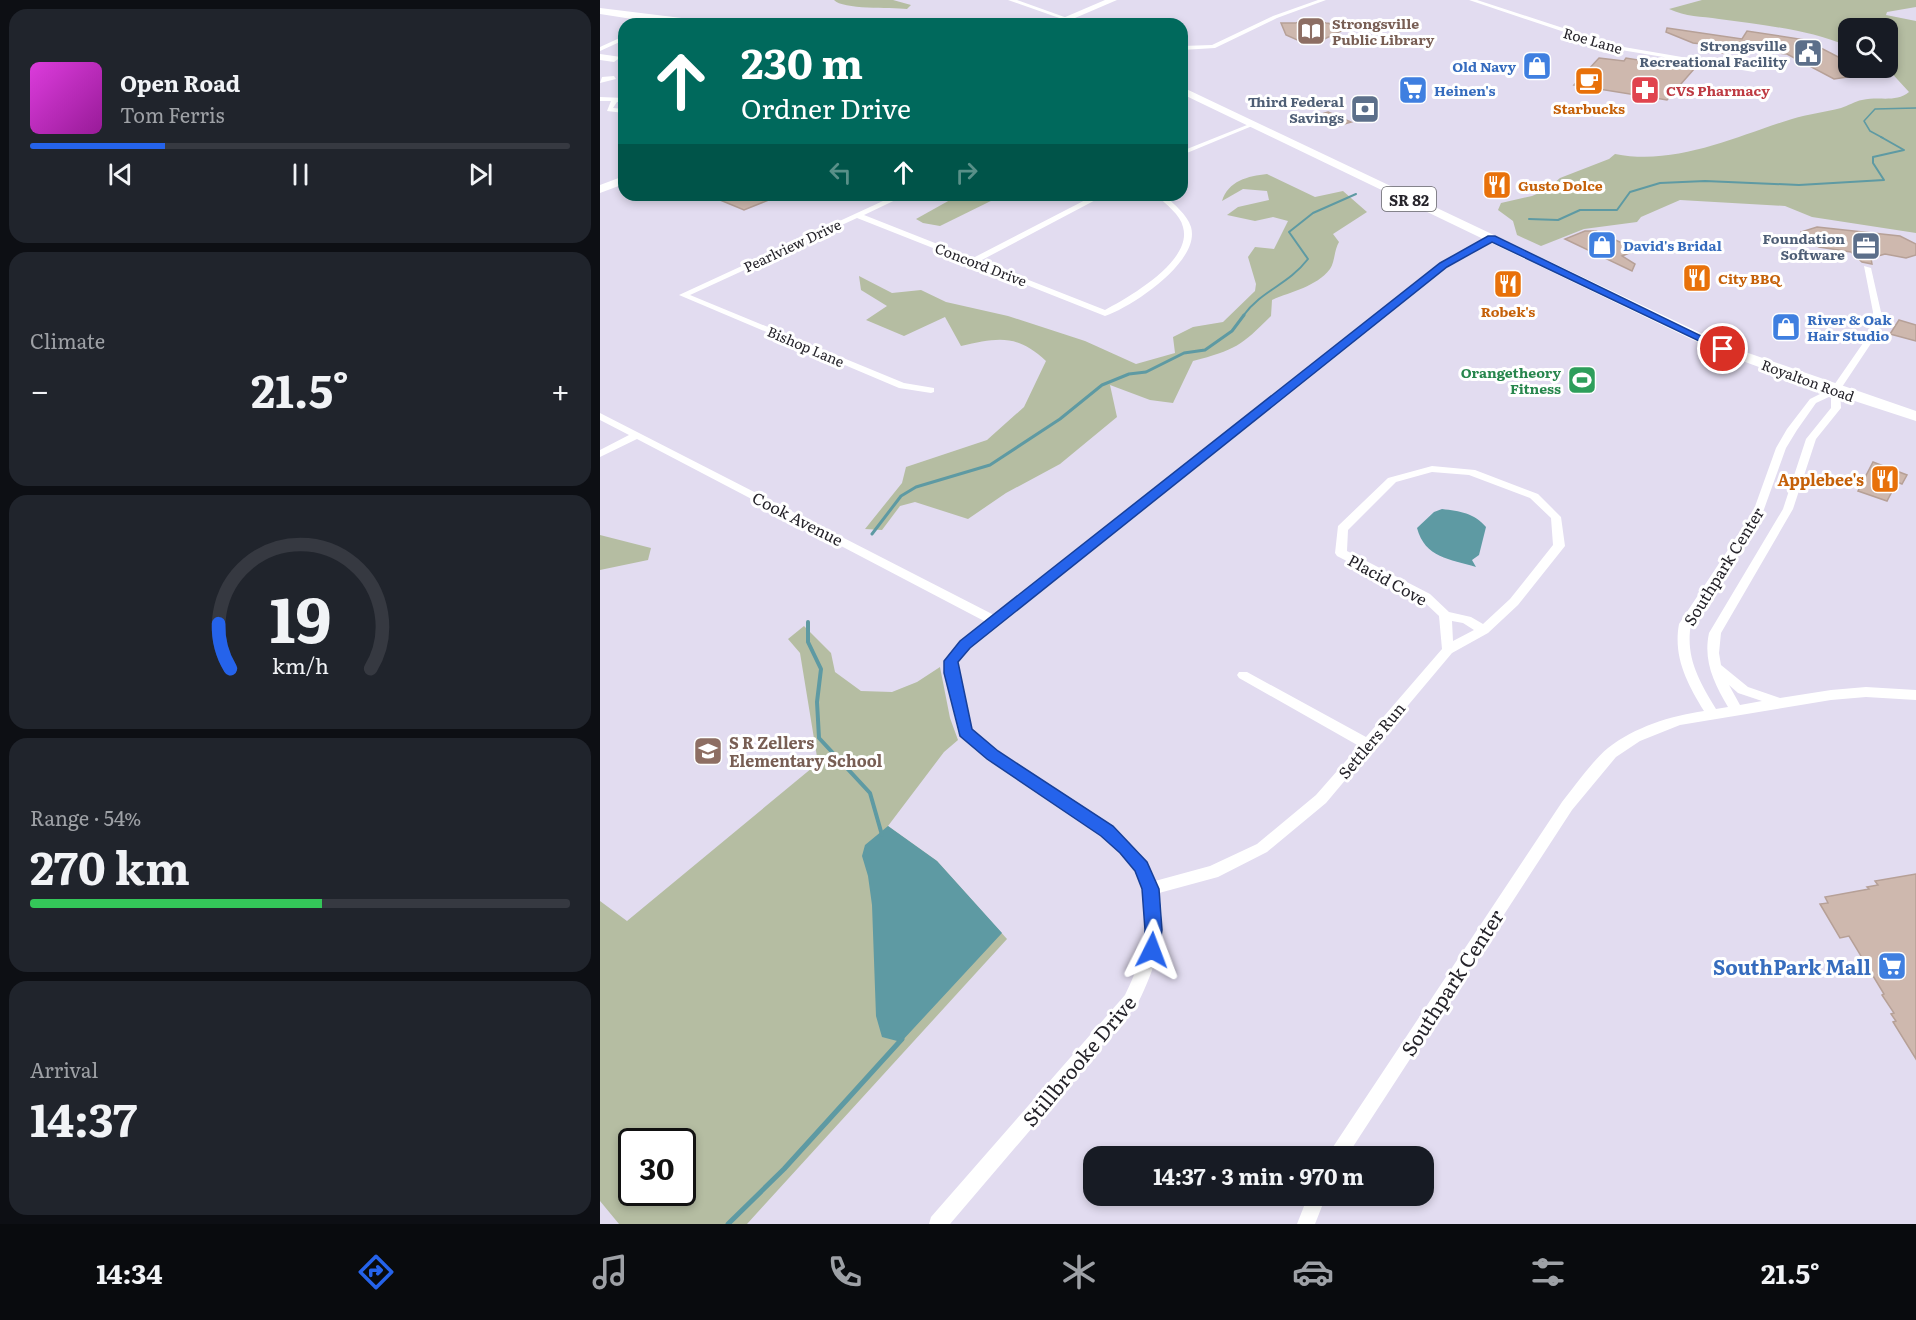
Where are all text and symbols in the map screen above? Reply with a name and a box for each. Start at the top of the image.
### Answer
place label: Strongsville Public Library [1332,13,1435,49]
library icon: Strongsville Public Library [1295,15,1327,47]
map controls [1838,18,1898,78]
button: search [1838,18,1898,78]
street label: Roe Lane [1561,22,1625,58]
text: 230 m [741,30,863,92]
place label: Strongsville Recreational Facility [1639,35,1787,71]
public building icon: Strongsville Recreational Facility [1792,37,1824,69]
icon: ahead [642,42,720,120]
shop icon: Old Navy [1521,50,1553,82]
place label: Old Navy [1452,56,1516,76]
cafe icon: Starbucks [1573,65,1605,97]
text: Open Road [120,66,240,99]
supermarket icon: Heinen's [1397,74,1429,106]
pharmacy icon: CVS Pharmacy [1629,74,1661,106]
place label: Heinen's [1434,80,1495,100]
place label: CVS Pharmacy [1666,80,1770,100]
text: Ordner Drive [741,87,911,127]
place label: Third Federal Savings [1248,91,1344,127]
bank icon: Third Federal Savings [1349,93,1381,125]
place label: Starbucks [1553,98,1625,118]
text: Tom Ferris [120,99,225,129]
icon: left [824,156,857,189]
icon: ahead [887,156,920,189]
icon: right [950,156,983,189]
icon: previous [104,158,137,191]
icon: pause [284,158,317,191]
icon: next [464,158,497,191]
restaurant icon: Gusto Dolce [1481,169,1513,201]
place label: Gusto Dolce [1518,175,1603,195]
road number: SR 82 [1382,187,1436,211]
street label: Pearlview Drive [740,214,844,276]
place label: Foundation Software [1763,228,1845,264]
shop icon: David's Bridal [1586,229,1618,261]
office icon: Foundation Software [1850,230,1882,262]
place label: David's Bridal [1623,235,1722,255]
street label: Concord Drive [932,237,1030,291]
restaurant icon: City BBQ [1681,262,1713,294]
restaurant icon: Robek's [1492,268,1524,300]
place label: City BBQ [1718,268,1782,288]
place label: Robek's [1481,301,1535,321]
place label: River & Oak Hair Studio [1807,309,1892,345]
shop icon: River & Oak Hair Studio [1770,311,1802,343]
street label: Bishop Lane [764,321,848,371]
pin [1697,323,1748,374]
text: Climate [30,325,105,355]
icon: arrive [1706,332,1739,365]
street label: Royalton Road [1759,354,1858,406]
text: 21.5° [251,355,349,422]
place label: Orangetheory Fitness [1461,362,1561,398]
text: − [30,364,49,413]
text: + [551,364,570,413]
sports icon: Orangetheory Fitness [1566,364,1598,396]
restaurant icon: Applebee's [1869,463,1901,495]
place label: Applebee's [1777,467,1864,491]
street label: Cook Avenue [749,485,847,551]
street label: Southpark Center [1677,502,1769,630]
street label: Placid Cove [1344,547,1432,611]
text: 19 [269,570,331,662]
text: km/h [271,649,329,681]
street label: Settlers Run [1332,696,1411,784]
place label: S R Zellers Elementary School [729,730,883,772]
school or university icon: S R Zellers Elementary School [692,735,724,767]
text: Range · 54% [30,802,141,832]
text: 270 km [30,832,190,899]
street label: Southpark Center [1392,902,1510,1061]
position arrow [1120,918,1184,982]
supermarket icon: SouthPark Mall [1876,950,1908,982]
place label: SouthPark Mall [1713,951,1871,981]
street label: Stillbrooke Drive [1014,988,1142,1132]
text: Arrival [30,1054,98,1084]
text: 14:37 [30,1084,137,1151]
speed limit sign: 30 [618,1128,696,1206]
text: 14:37 · 3 min · 970 m [1153,1159,1364,1192]
icon: directions [355,1251,397,1293]
icon: music [589,1251,631,1293]
icon: phone [824,1251,866,1293]
icon: climate [1058,1251,1100,1293]
icon: car [1292,1251,1334,1293]
icon: filters [1527,1251,1569,1293]
text: 14:34 [96,1252,163,1292]
text: 21.5° [1761,1252,1820,1292]

